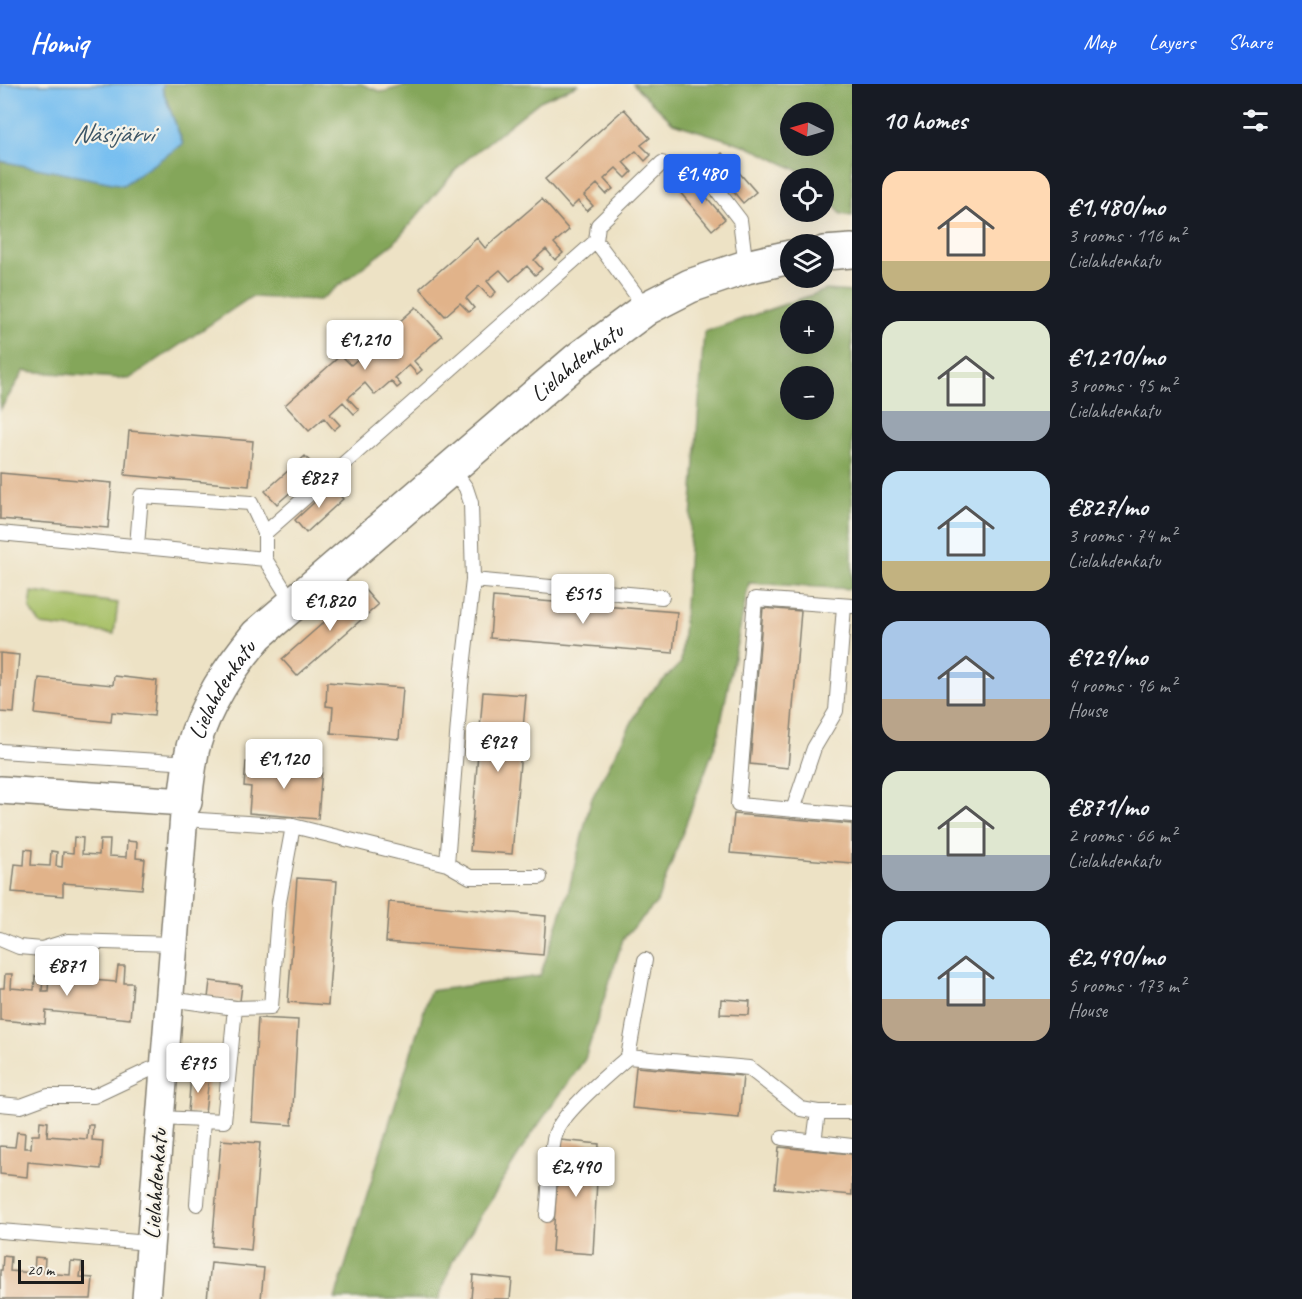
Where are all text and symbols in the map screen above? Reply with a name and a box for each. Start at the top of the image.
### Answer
text: Homiq [30,25,88,60]
text: Map [1083,29,1116,55]
text: Layers [1149,29,1195,55]
text: Share [1228,29,1272,55]
north arrow [780,102,834,156]
map controls [780,102,834,420]
text: 10 homes [882,104,967,137]
icon: filters [1239,104,1272,137]
water label: Näsijärvi [73,117,159,150]
pin: €1,480 [653,154,751,205]
text: €1,480 [678,161,726,186]
button: locate [780,168,834,222]
text: €1,480/mo [1068,190,1165,223]
icon: home [930,195,1002,267]
text: 3 rooms · 116 m² [1068,223,1185,248]
button: layers [780,234,834,288]
text: Lielahdenkatu [1068,248,1160,273]
button: + [780,300,834,354]
street label: Lielahdenkatu [524,315,631,408]
pin: €1,210 [316,320,414,371]
text: €1,210 [341,327,389,352]
text: €1,210/mo [1068,340,1165,373]
icon: home [930,345,1002,417]
button: − [780,366,834,420]
text: 3 rooms · 95 m² [1068,373,1176,398]
text: Lielahdenkatu [1068,398,1160,423]
pin: €827 [283,458,355,509]
text: €827 [301,465,337,490]
text: €827/mo [1068,490,1148,523]
icon: home [930,495,1002,567]
text: 3 rooms · 74 m² [1068,523,1176,548]
text: Lielahdenkatu [1068,548,1160,573]
pin: €515 [547,574,619,625]
pin: €1,820 [281,581,379,632]
text: €515 [565,581,601,606]
text: €1,820 [306,588,354,613]
street label: Lielahdenkatu [181,632,264,743]
text: €929/mo [1068,640,1147,673]
icon: home [930,645,1002,717]
text: 4 rooms · 96 m² [1068,673,1176,698]
text: House [1068,698,1107,723]
pin: €929 [462,722,534,773]
text: €929 [480,729,516,754]
pin: €1,120 [235,739,333,790]
text: €1,120 [260,746,308,771]
text: €871/mo [1068,790,1148,823]
icon: home [930,795,1002,867]
text: 2 rooms · 66 m² [1068,823,1176,848]
text: Lielahdenkatu [1068,848,1160,873]
text: €2,490/mo [1068,940,1165,973]
icon: home [930,945,1002,1017]
pin: €871 [31,946,103,997]
text: €871 [49,953,85,978]
text: 5 rooms · 173 m² [1068,973,1185,998]
text: House [1068,998,1107,1023]
pin: €795 [162,1043,234,1094]
text: €795 [180,1050,216,1075]
street label: Lielahdenkatu [136,1126,174,1240]
pin: €2,490 [527,1147,625,1198]
text: €2,490 [552,1154,600,1179]
scale bar [18,1257,84,1284]
text: 20 m [27,1260,54,1280]

